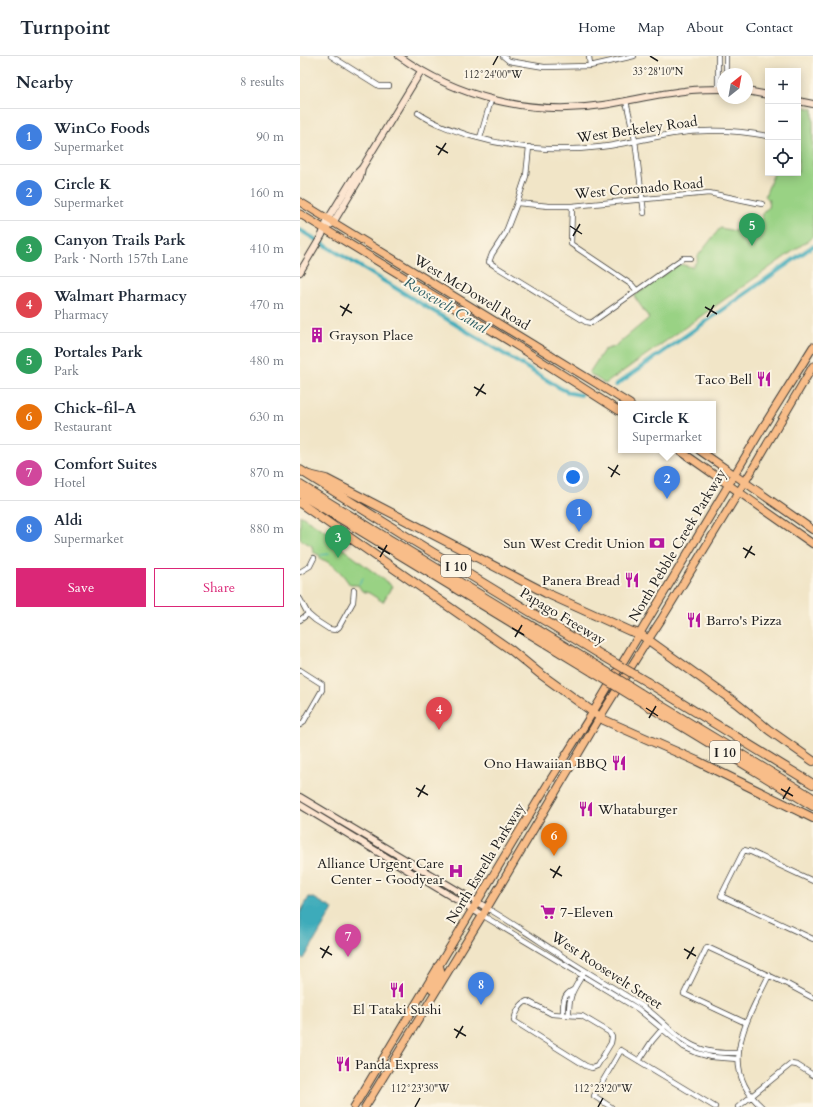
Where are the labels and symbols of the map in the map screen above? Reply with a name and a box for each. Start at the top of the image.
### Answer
text: 33°28'10"N [633,65,684,79]
text: 112°24'00"W [464,68,523,82]
north arrow [717,68,753,104]
street label: West Berkeley Road [575,112,699,147]
street label: West Coronado Road [573,173,705,204]
pin: 5 [739,213,765,246]
street label: West McDowell Road [409,250,534,335]
water label: Roosevelt Canal [400,272,493,339]
building icon: Grayson Place [308,326,326,344]
place label: Grayson Place [329,326,413,345]
place label: Taco Bell [695,370,752,389]
restaurant icon: Taco Bell [755,370,773,388]
street label: North Pebble Creek Parkway [624,465,731,625]
pin: 2 [654,466,680,499]
your location [563,467,583,487]
pin: 1 [566,499,592,532]
pin: 3 [325,525,351,558]
place label: Sun West Credit Union [503,534,645,553]
bank icon: Sun West Credit Union [648,534,666,552]
road number: I 10 [441,555,471,577]
place label: Panera Bread [542,571,621,590]
restaurant icon: Panera Bread [623,571,641,589]
street label: Papago Freeway [516,583,610,650]
restaurant icon: Barro's Pizza [685,611,703,629]
place label: Barro's Pizza [706,611,782,630]
pin: 4 [426,697,452,730]
road number: I 10 [710,741,740,763]
place label: Ono Hawaiian BBQ [484,754,607,773]
restaurant icon: Ono Hawaiian BBQ [610,754,628,772]
street label: North Estrella Parkway [442,799,529,927]
restaurant icon: Whataburger [577,800,595,818]
place label: Whataburger [597,800,678,819]
pin: 6 [541,823,567,856]
place label: Alliance Urgent Care Center - Goodyear [317,854,445,889]
hospital icon: Alliance Urgent Care Center - Goodyear [447,862,465,880]
supermarket icon: 7-Eleven [539,903,557,921]
place label: 7-Eleven [560,903,613,922]
pin: 7 [335,924,361,957]
street label: West Roosevelt Street [546,927,667,1014]
pin: 8 [468,972,494,1005]
restaurant icon: El Tataki Sushi [388,981,406,999]
place label: El Tataki Sushi [353,1000,442,1019]
restaurant icon: Panda Express [334,1055,352,1073]
place label: Panda Express [355,1055,439,1074]
text: 112°23'30"W [391,1082,450,1096]
text: 112°23'20"W [574,1082,633,1096]

